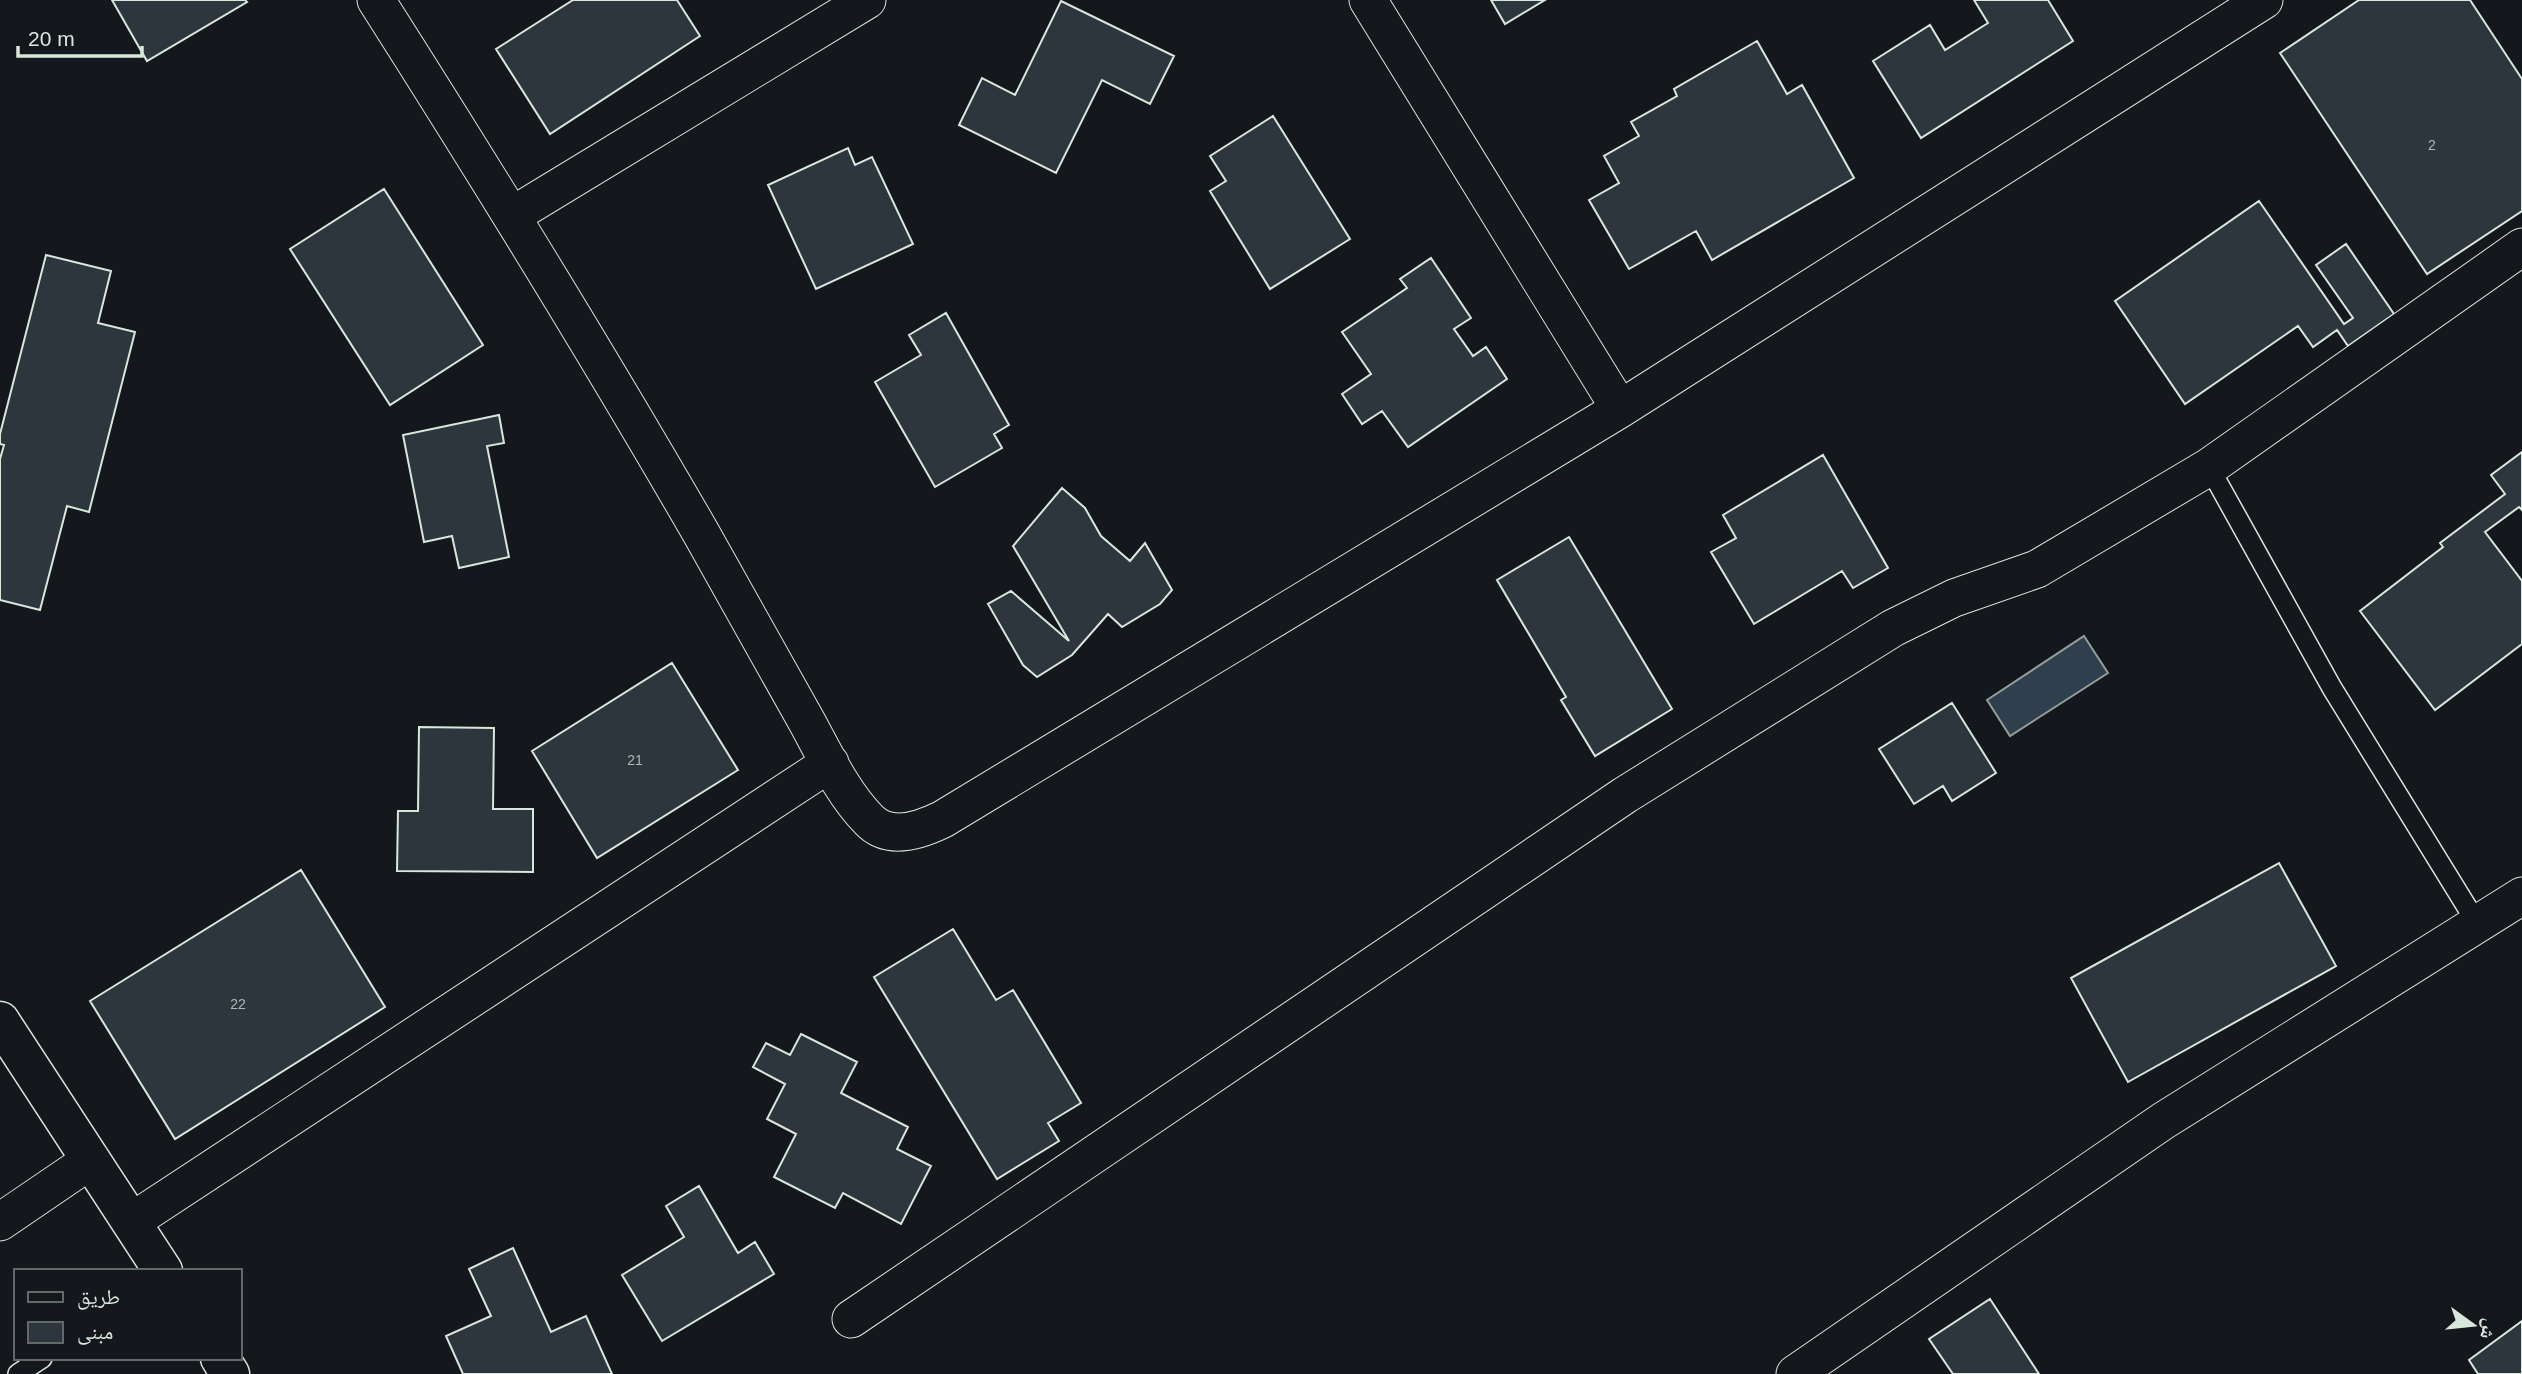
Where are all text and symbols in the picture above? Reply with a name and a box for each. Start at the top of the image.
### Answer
scale bar [18,14,142,58]
text: 20 m [28,27,75,50]
house number: 2 [2428,137,2436,153]
house number: 21 [627,752,643,768]
house number: 22 [230,996,246,1012]
legend [14,1269,242,1360]
text: طريق [77,1285,120,1310]
north arrow [2438,1290,2508,1360]
text: ش [2475,1317,2502,1342]
text: مبنى [77,1320,113,1345]

